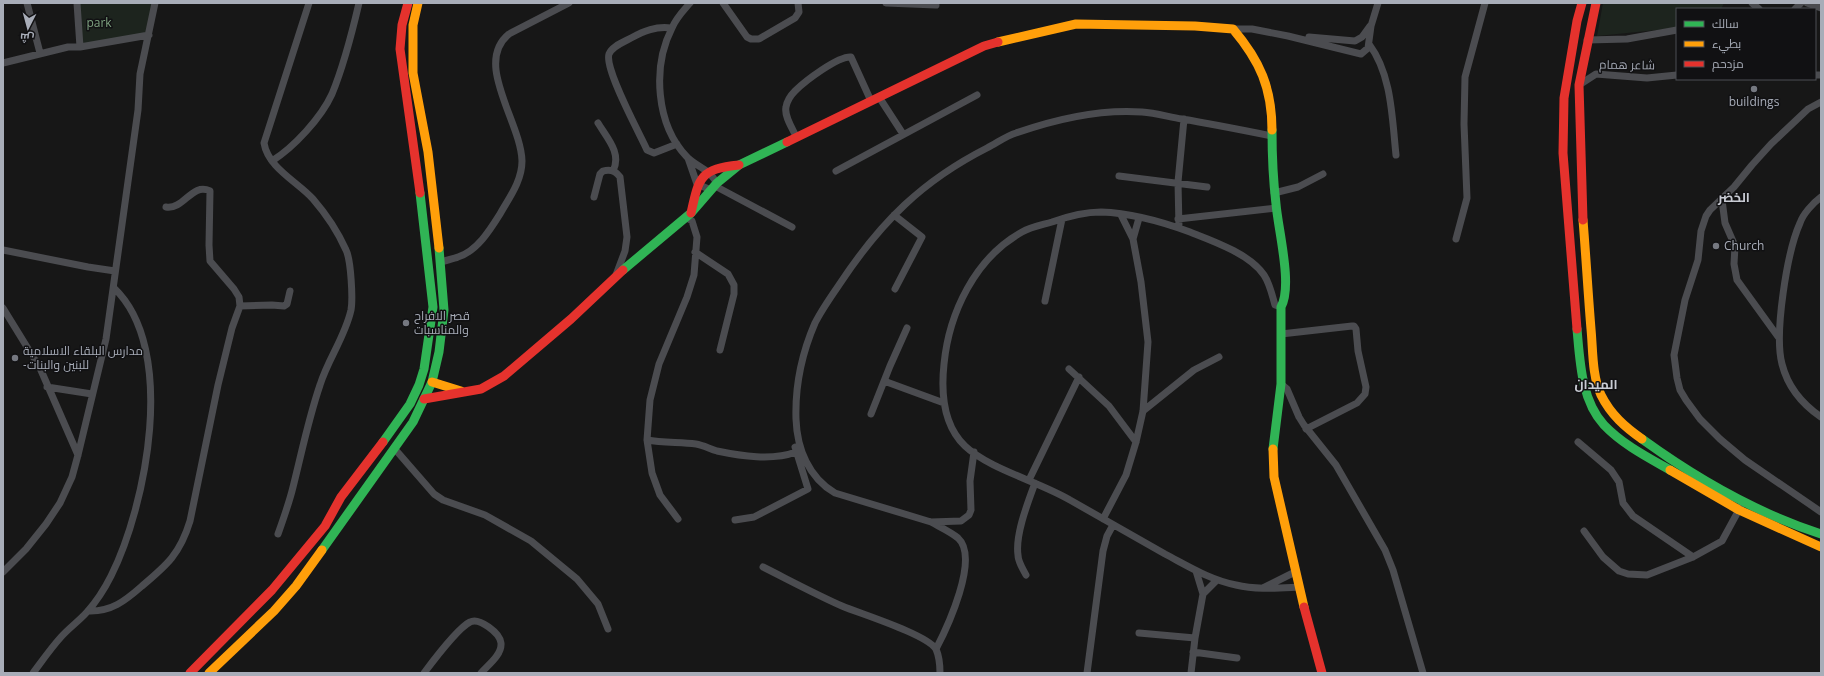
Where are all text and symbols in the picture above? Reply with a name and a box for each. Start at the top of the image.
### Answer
north arrow [8,8,48,48]
legend [1676,8,1816,80]
park label: park [86,14,112,31]
text: سالك [1712,15,1739,32]
text: ش [19,30,35,47]
text: بطيء [1712,35,1741,54]
text: مزدحم [1712,55,1744,72]
street label: شاعر همام [1599,56,1655,73]
marker: buildings [1749,84,1759,94]
place label: buildings [1729,93,1780,110]
district label: الخضر [1717,188,1750,206]
place label: Church [1724,237,1764,254]
marker: Church [1711,241,1721,251]
place label: قصر الافراح والمناسبات [414,307,470,338]
marker: قصر الافراح والمناسبات [401,318,411,328]
place label: مدارس البلقاء الاسلامية -للبنين والبنات [23,342,143,373]
marker: مدارس البلقاء الاسلامية -للبنين والبنات [10,353,20,363]
district label: الميدان [1575,375,1618,393]

